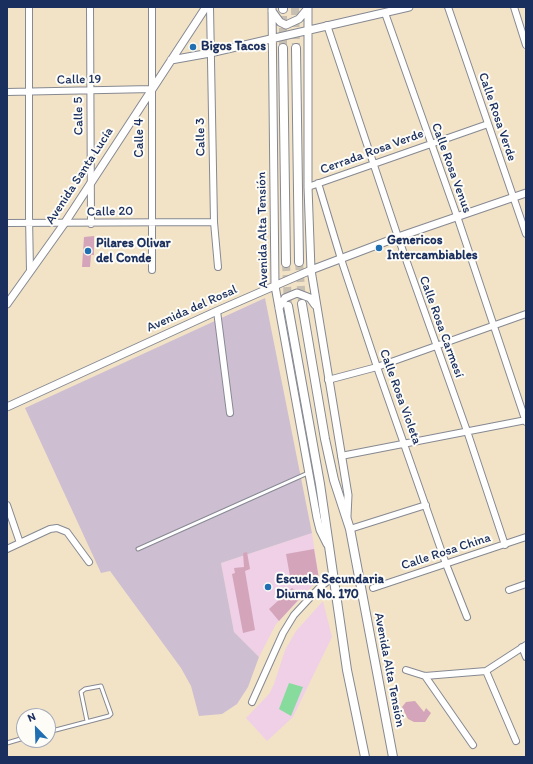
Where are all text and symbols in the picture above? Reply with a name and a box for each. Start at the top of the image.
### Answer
place label: Bigos Tacos [201,39,266,55]
marker: Bigos Tacos [188,42,198,52]
street label: Calle Rosa Verde [475,71,519,163]
street label: Calle 19 [57,72,101,88]
street label: Calle 5 [71,97,87,135]
street label: Calle 4 [132,118,148,158]
street label: Calle 3 [193,118,209,156]
street label: Calle Rosa Venus [427,121,475,215]
street label: Avenida Santa Lucía [43,125,117,227]
street label: Cerrada Rosa Verde [318,126,426,178]
street label: Avenida Alta Tensión [254,172,272,288]
street label: Calle 20 [87,204,133,220]
place label: Genericos Intercambiables [387,233,478,264]
place label: Pilares Olivar del Conde [96,236,171,267]
marker: Genericos Intercambiables [374,243,384,253]
marker: Pilares Olivar del Conde [83,246,93,256]
street label: Calle Rosa Carmesí [415,274,467,380]
street label: Avenida del Rosal [144,282,240,336]
street label: Calle Rosa Violeta [376,347,424,447]
street label: Calle Rosa China [399,530,493,574]
place label: Escuela Secundaria Diurna No. 170 [276,572,384,603]
marker: Escuela Secundaria Diurna No. 170 [263,582,273,592]
street label: Avenida Alta Tensión [370,611,408,729]
north arrow [16,708,56,748]
text: N [26,710,37,725]

